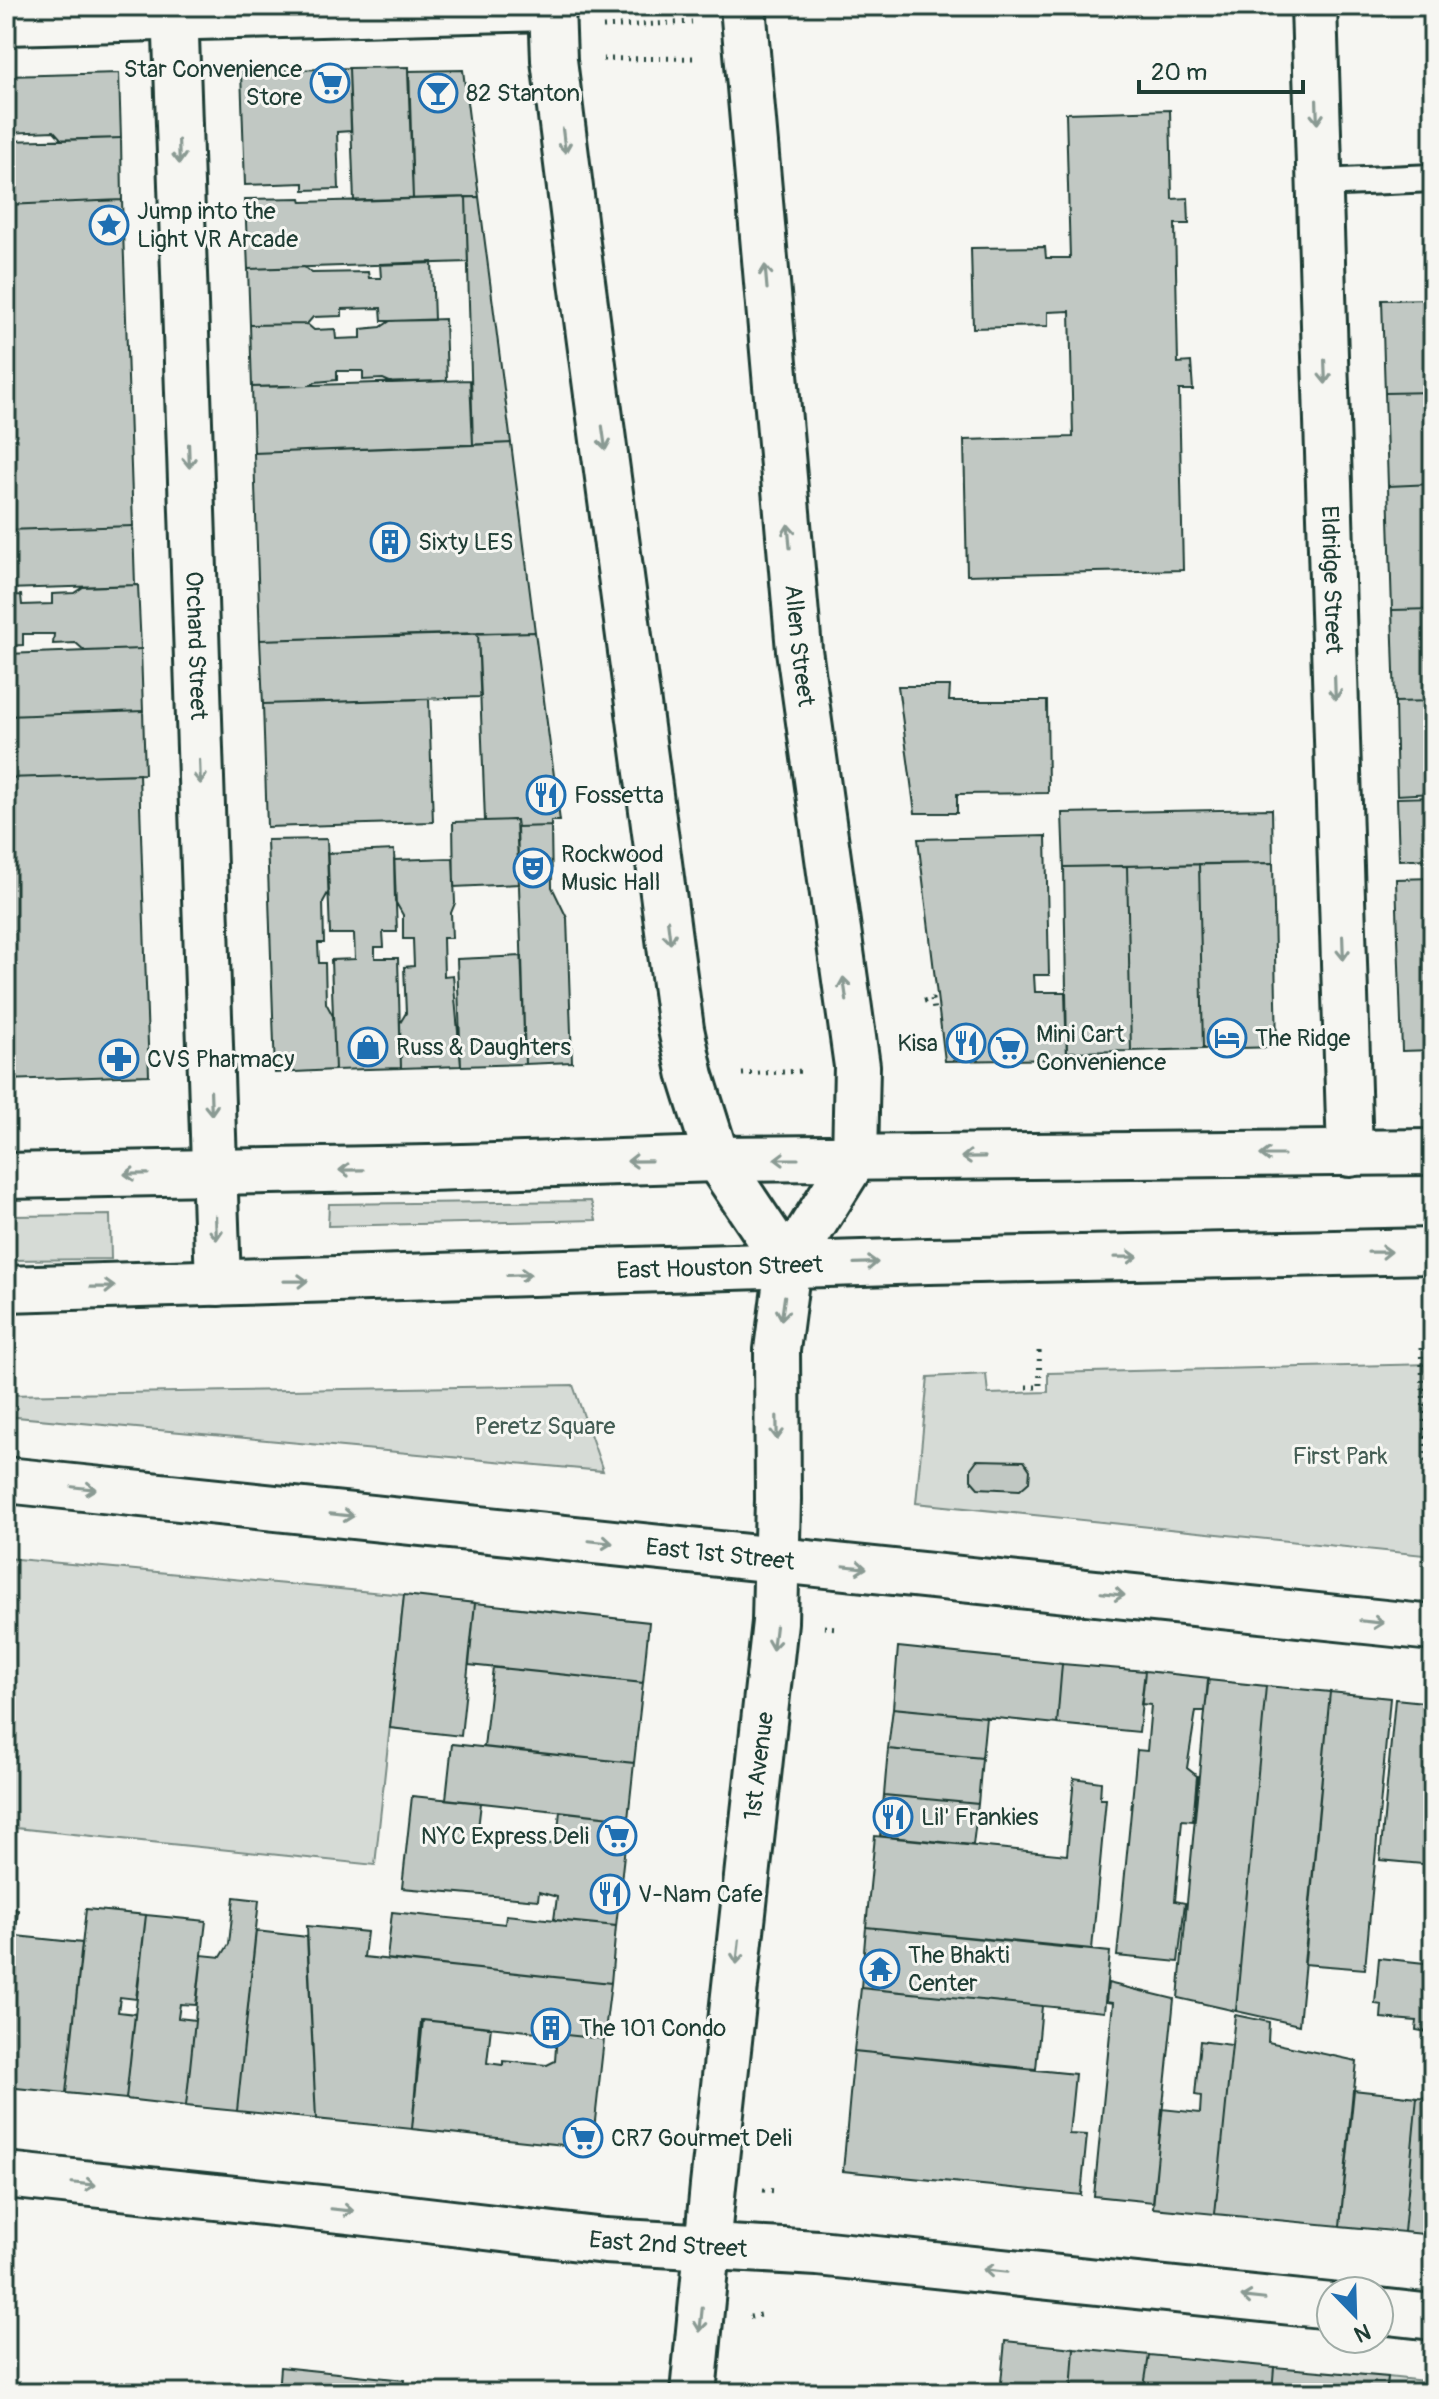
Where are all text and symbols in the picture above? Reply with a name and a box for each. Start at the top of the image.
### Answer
scale bar [1139,44,1303,94]
place label: Star Convenience Store [123,55,302,112]
text: 20 m [1151,58,1207,87]
supermarket icon: Star Convenience Store [309,62,351,104]
bar icon: 82 Stanton [417,72,459,114]
place label: 82 Stanton [466,79,580,108]
one-way arrow [1310,98,1325,125]
one-way arrow [557,127,572,154]
one-way arrow [171,138,186,165]
place label: Jump into the Light VR Arcade [137,197,298,254]
place icon: Jump into the Light VR Arcade [88,204,130,246]
one-way arrow [758,264,773,291]
one-way arrow [1318,358,1333,385]
one-way arrow [597,425,612,451]
one-way arrow [181,442,196,469]
street label: Eldridge Street [1315,505,1349,655]
building icon: Sixty LES [369,521,411,563]
one-way arrow [781,523,796,550]
place label: Sixty LES [418,528,513,557]
street label: Orchard Street [180,571,214,721]
street label: Allen Street [779,583,821,709]
one-way arrow [1327,674,1343,701]
one-way arrow [193,758,208,785]
restaurant icon: Fossetta [525,774,567,816]
place label: Fossetta [574,781,664,810]
place label: Rockwood Music Hall [561,840,664,897]
theatre icon: Rockwood Music Hall [512,847,554,889]
one-way arrow [662,919,677,944]
one-way arrow [1335,934,1351,961]
one-way arrow [837,977,852,1002]
hotel icon: The Ridge [1206,1017,1248,1059]
place label: Mini Cart Convenience [1036,1020,1166,1077]
restaurant icon: Kisa [945,1022,987,1064]
place label: The Ridge [1255,1024,1350,1053]
shop icon: Russ & Daughters [347,1026,389,1068]
supermarket icon: Mini Cart Convenience [987,1027,1029,1069]
place label: Kisa [897,1029,938,1058]
place label: Russ & Daughters [396,1033,571,1062]
pharmacy icon: CVS Pharmacy [98,1038,140,1080]
place label: CVS Pharmacy [147,1045,295,1074]
one-way arrow [204,1089,219,1116]
one-way arrow [1259,1147,1286,1162]
one-way arrow [960,1149,987,1164]
one-way arrow [773,1151,800,1166]
one-way arrow [626,1153,653,1168]
one-way arrow [338,1162,365,1177]
one-way arrow [123,1166,150,1182]
one-way arrow [209,1214,224,1241]
one-way arrow [1366,1244,1393,1260]
one-way arrow [1112,1249,1139,1265]
street label: East Houston Street [616,1250,824,1285]
one-way arrow [852,1255,879,1270]
one-way arrow [505,1267,532,1283]
one-way arrow [282,1273,309,1288]
one-way arrow [89,1279,116,1294]
one-way arrow [775,1294,790,1320]
park label: Peretz Square [475,1412,616,1441]
one-way arrow [770,1414,785,1441]
park label: First Park [1293,1442,1387,1471]
one-way arrow [70,1481,97,1496]
one-way arrow [328,1508,355,1523]
street label: East 1st Street [644,1532,796,1576]
one-way arrow [587,1534,614,1549]
one-way arrow [841,1560,867,1575]
one-way arrow [1099,1587,1126,1602]
one-way arrow [1358,1614,1385,1629]
one-way arrow [766,1624,781,1651]
street label: 1st Avenue [738,1710,780,1822]
restaurant icon: Lil' Frankies [872,1796,914,1838]
place label: Lil' Frankies [921,1803,1039,1832]
supermarket icon: NYC Express Deli [596,1815,638,1857]
place label: NYC Express Deli [421,1822,589,1851]
restaurant icon: V-Nam Cafe [589,1873,631,1915]
place label: V-Nam Cafe [638,1880,763,1909]
one-way arrow [731,1938,746,1965]
place label: The Bhakti Center [908,1941,1010,1998]
temple icon: The Bhakti Center [859,1948,901,1990]
building icon: The 101 Condo [530,2007,572,2049]
place label: The 101 Condo [579,2014,726,2043]
supermarket icon: CR7 Gourmet Deli [562,2117,604,2159]
place label: CR7 Gourmet Deli [611,2124,792,2153]
one-way arrow [70,2176,96,2191]
one-way arrow [328,2203,355,2218]
street label: East 2nd Street [588,2225,748,2264]
one-way arrow [982,2264,1009,2279]
north arrow [1315,2275,1395,2355]
one-way arrow [1240,2291,1267,2306]
one-way arrow [693,2306,708,2333]
text: N [1350,2317,1375,2348]

